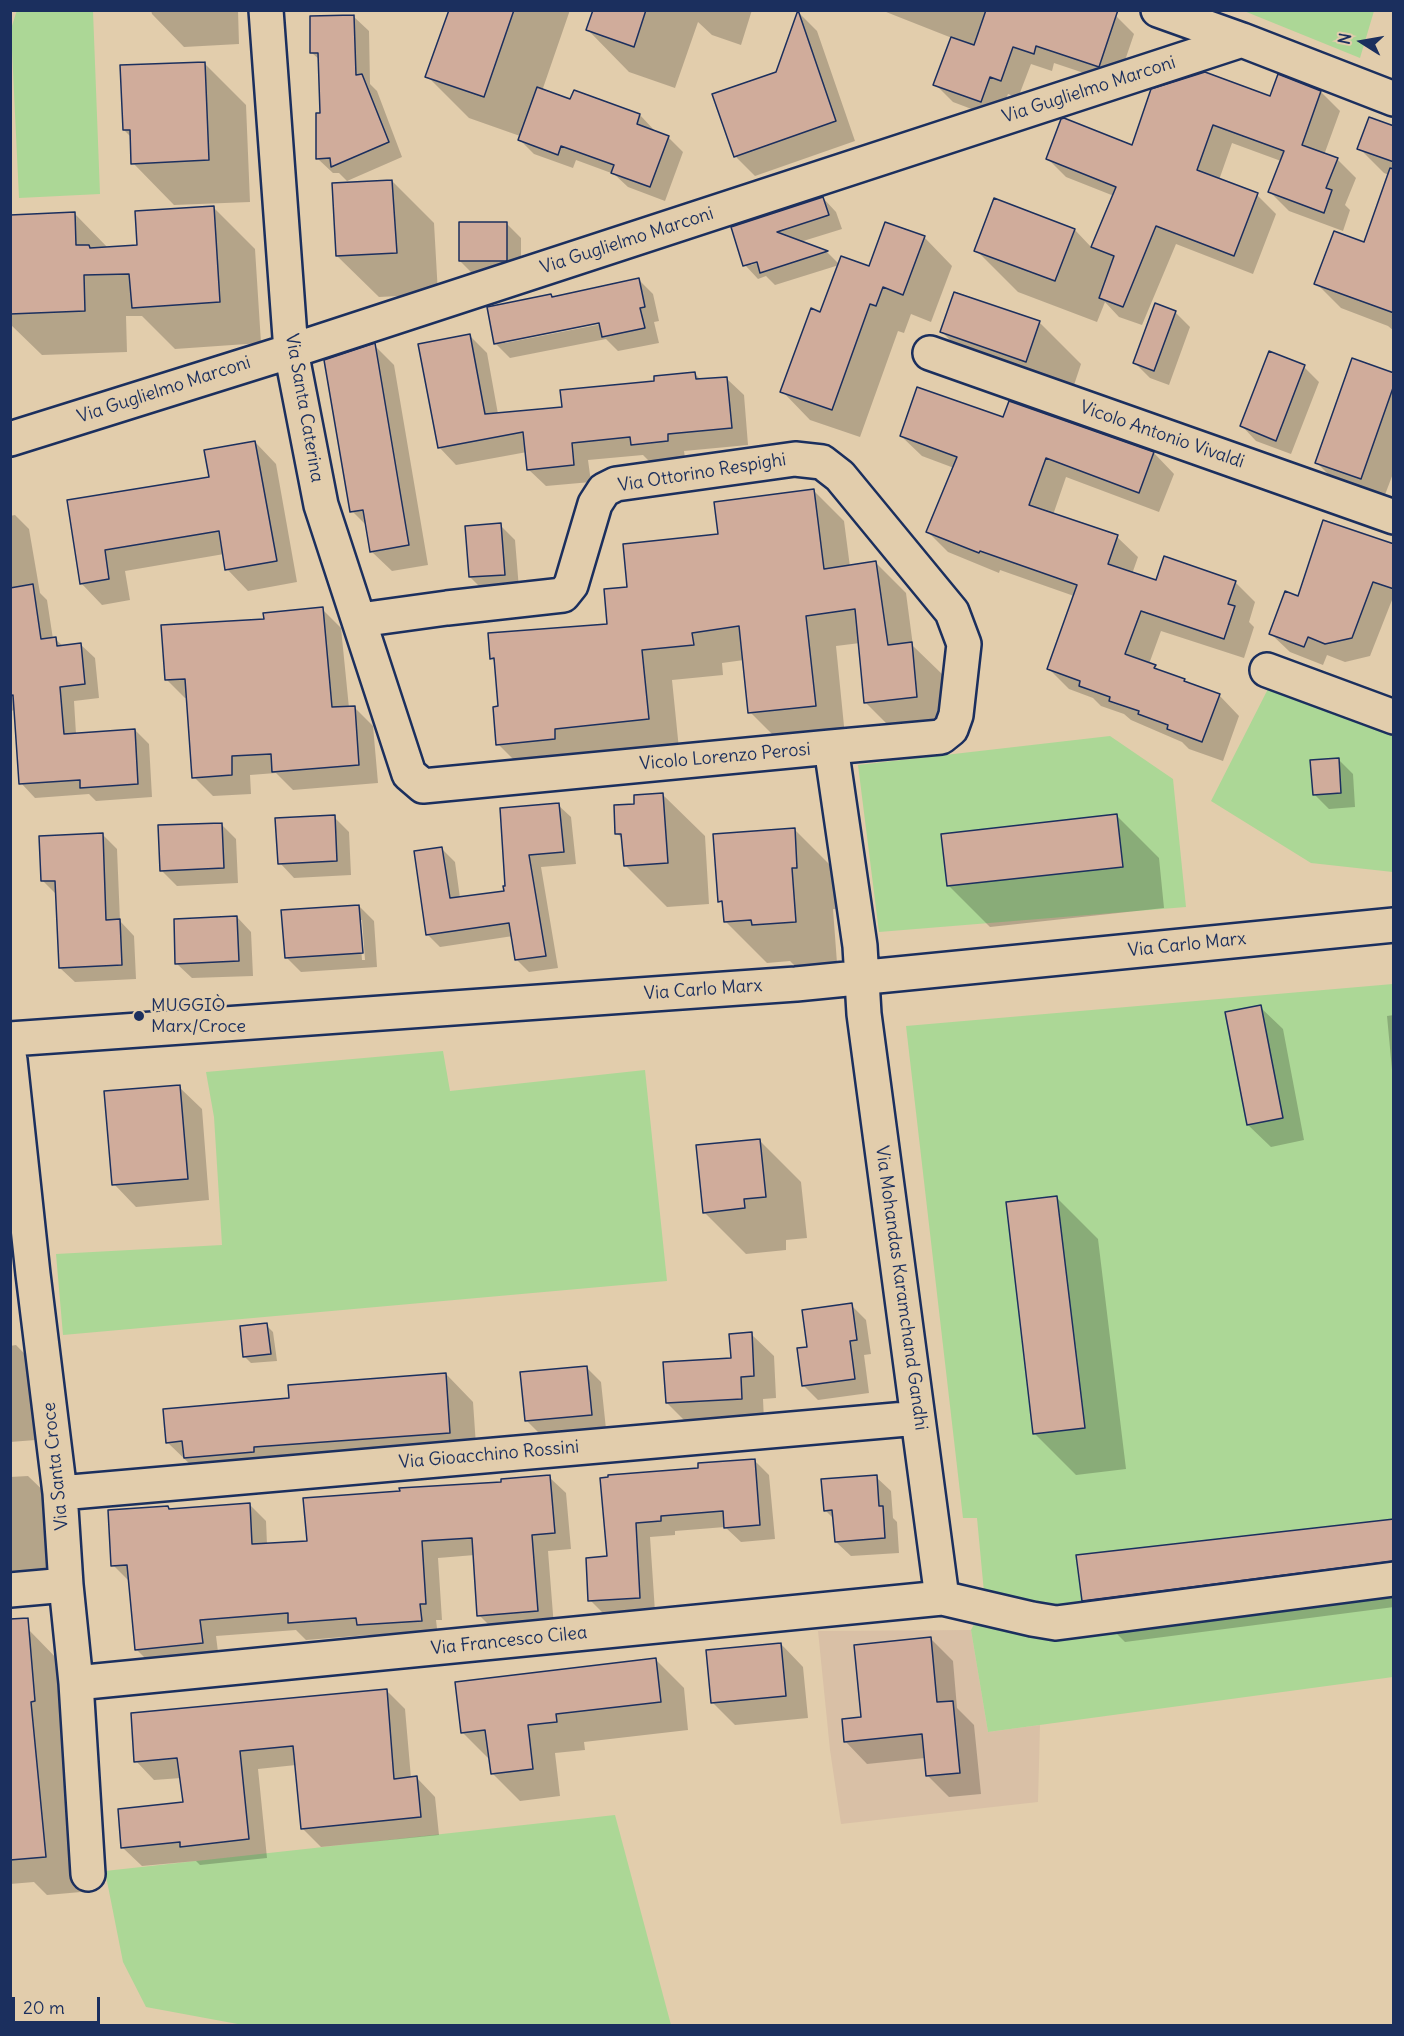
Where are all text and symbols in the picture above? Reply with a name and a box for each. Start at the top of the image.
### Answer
north arrow [1332,12,1392,72]
text: N [1333,31,1355,46]
street label: Via Guglielmo Marconi [1000,52,1178,128]
street label: Via Guglielmo Marconi [538,203,716,279]
street label: Via Santa Caterina [280,332,328,484]
street label: Via Guglielmo Marconi [75,352,253,428]
street label: Vicolo Antonio Vivaldi [1077,397,1247,473]
street label: Via Ottorino Respighi [616,449,788,497]
street label: Vicolo Lorenzo Perosi [639,739,811,775]
street label: Via Carlo Marx [1127,928,1247,962]
street label: Via Carlo Marx [643,975,763,1005]
place label: MUGGIÒ Marx/Croce [151,995,246,1038]
marker: MUGGIÒ Marx/Croce [132,1009,146,1023]
street label: Via Mohandas Karamchand Gandhi [870,1144,932,1432]
street label: Via Santa Croce [39,1401,73,1531]
street label: Via Gioacchino Rossini [398,1436,580,1474]
street label: Via Francesco Cilea [430,1622,588,1660]
scale bar [15,1985,104,2023]
text: 20 m [23,1996,65,2019]

